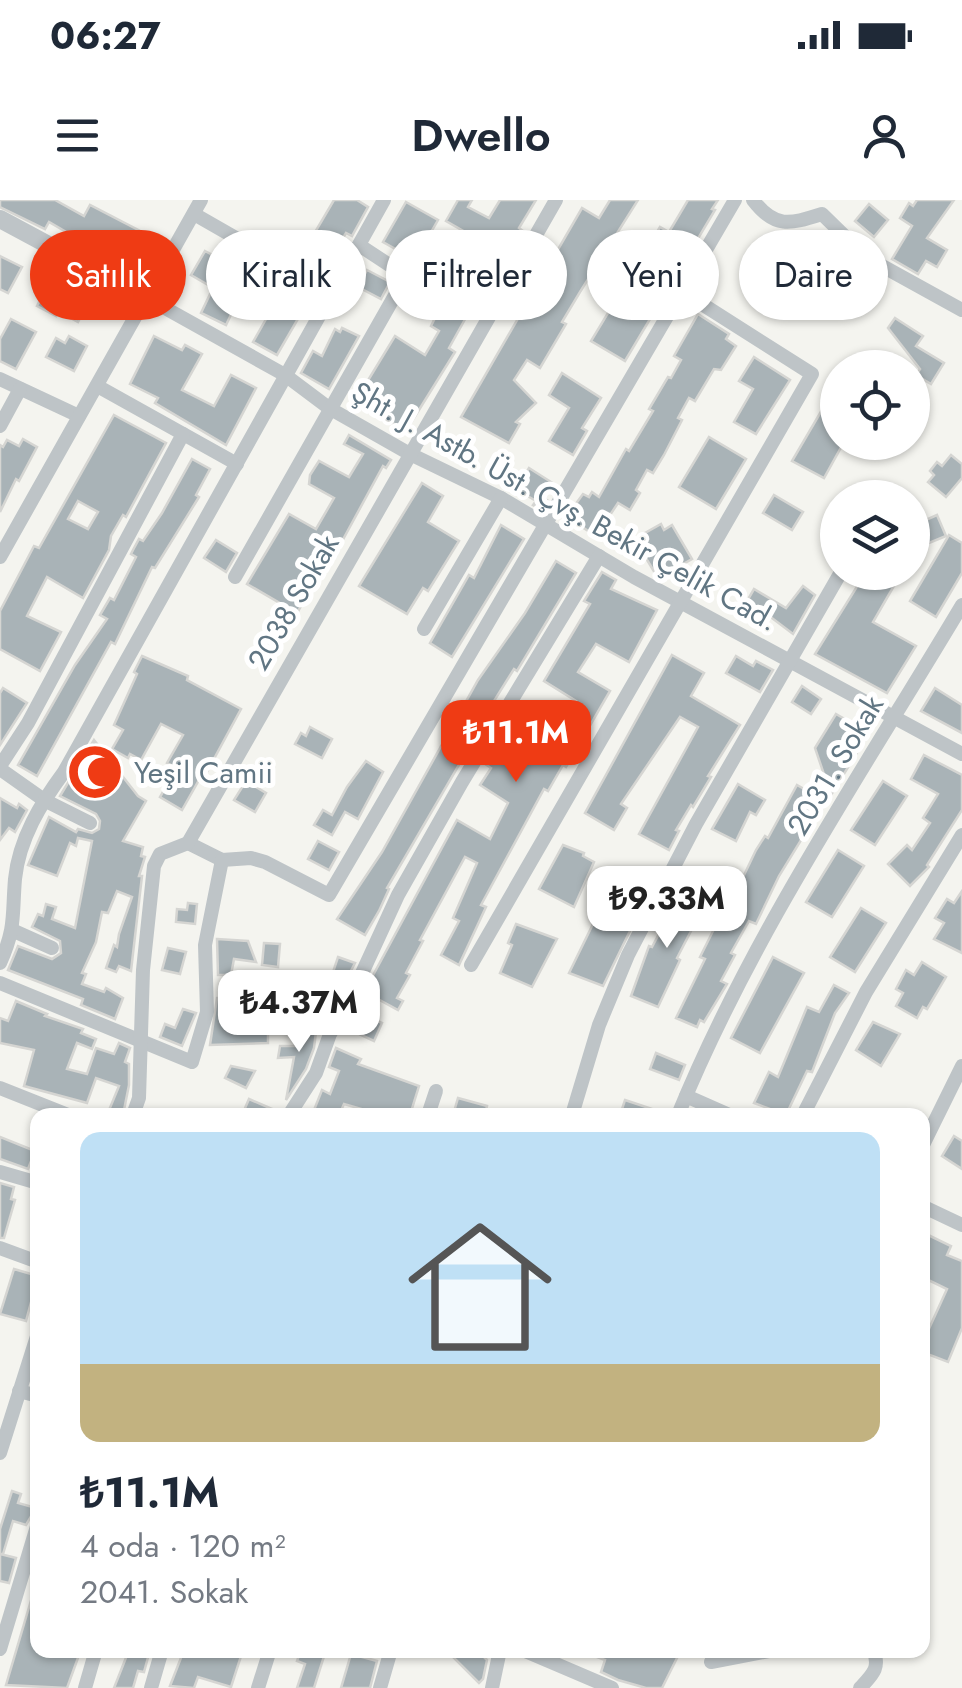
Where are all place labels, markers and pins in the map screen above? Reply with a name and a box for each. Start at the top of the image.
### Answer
pin: ₺11.1M [435,700,597,785]
mosque icon: Yeşil Camii [65,742,125,802]
place label: Yeşil Camii [134,751,273,794]
pin: ₺9.33M [586,866,748,951]
pin: ₺4.37M [218,970,380,1055]

